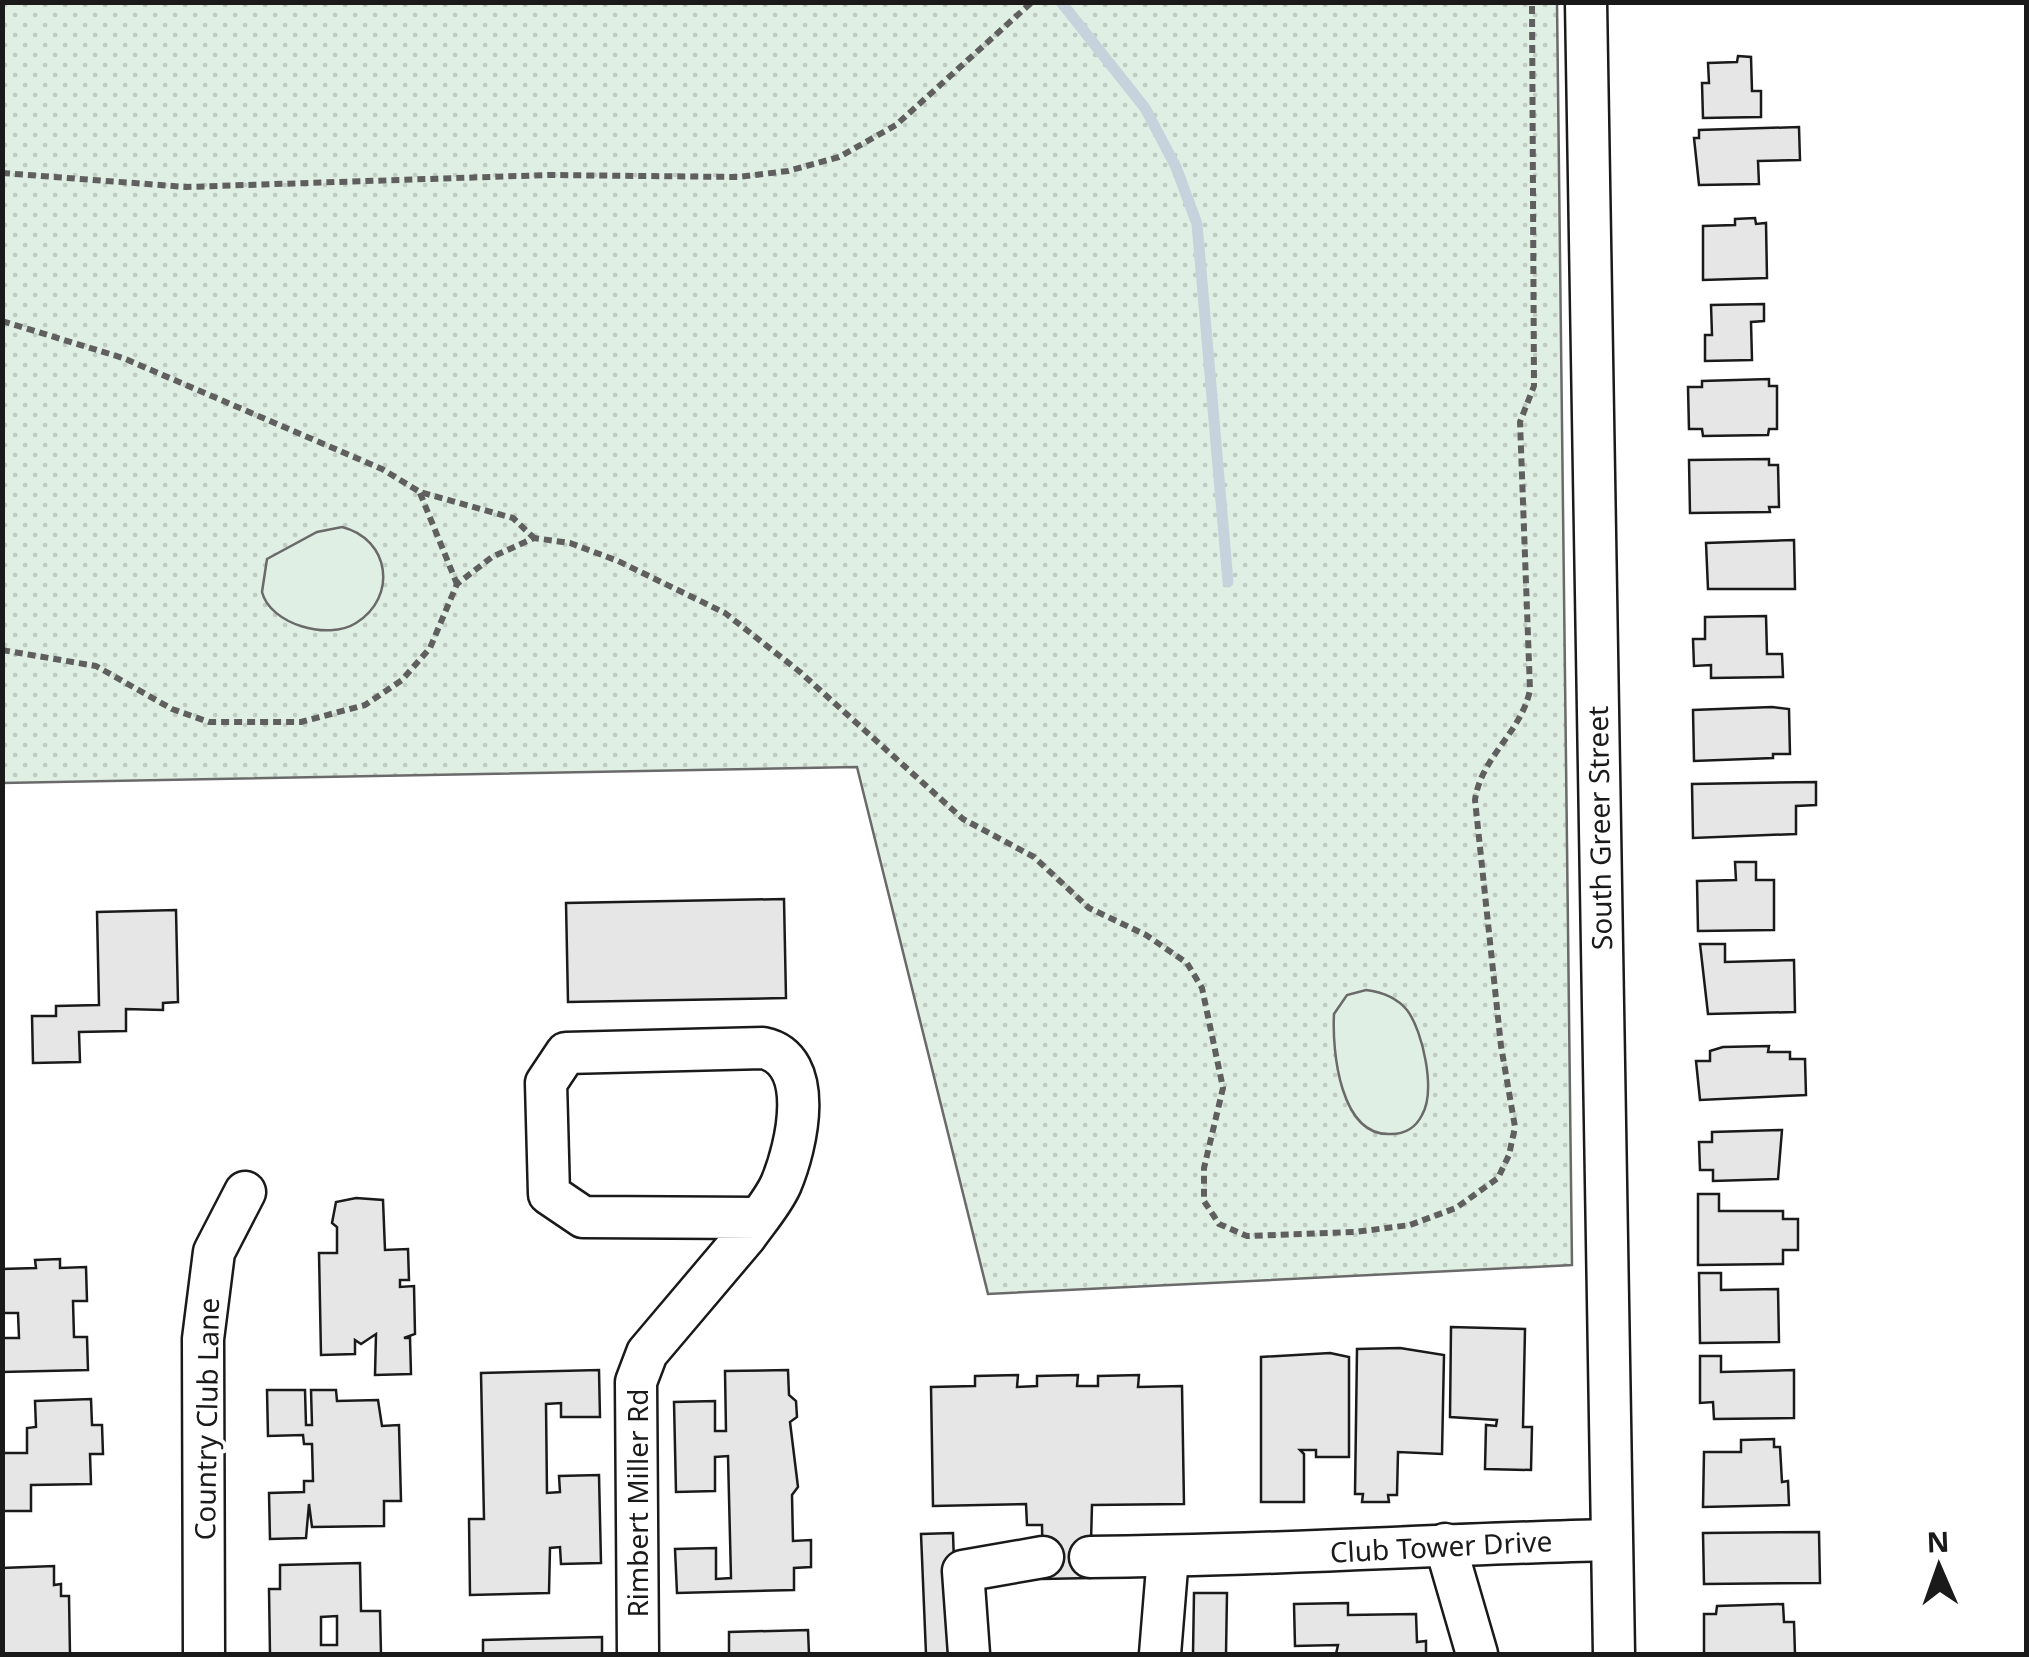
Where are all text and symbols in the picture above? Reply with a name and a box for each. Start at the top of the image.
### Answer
street label: South Greer Street [1578,706,1620,950]
street label: Country Club Lane [185,1297,227,1541]
street label: Rimbert Miller Rd [618,1388,656,1618]
north arrow [1889,1517,1989,1617]
street label: Club Tower Drive [1329,1521,1553,1571]
text: N [1926,1522,1950,1560]

